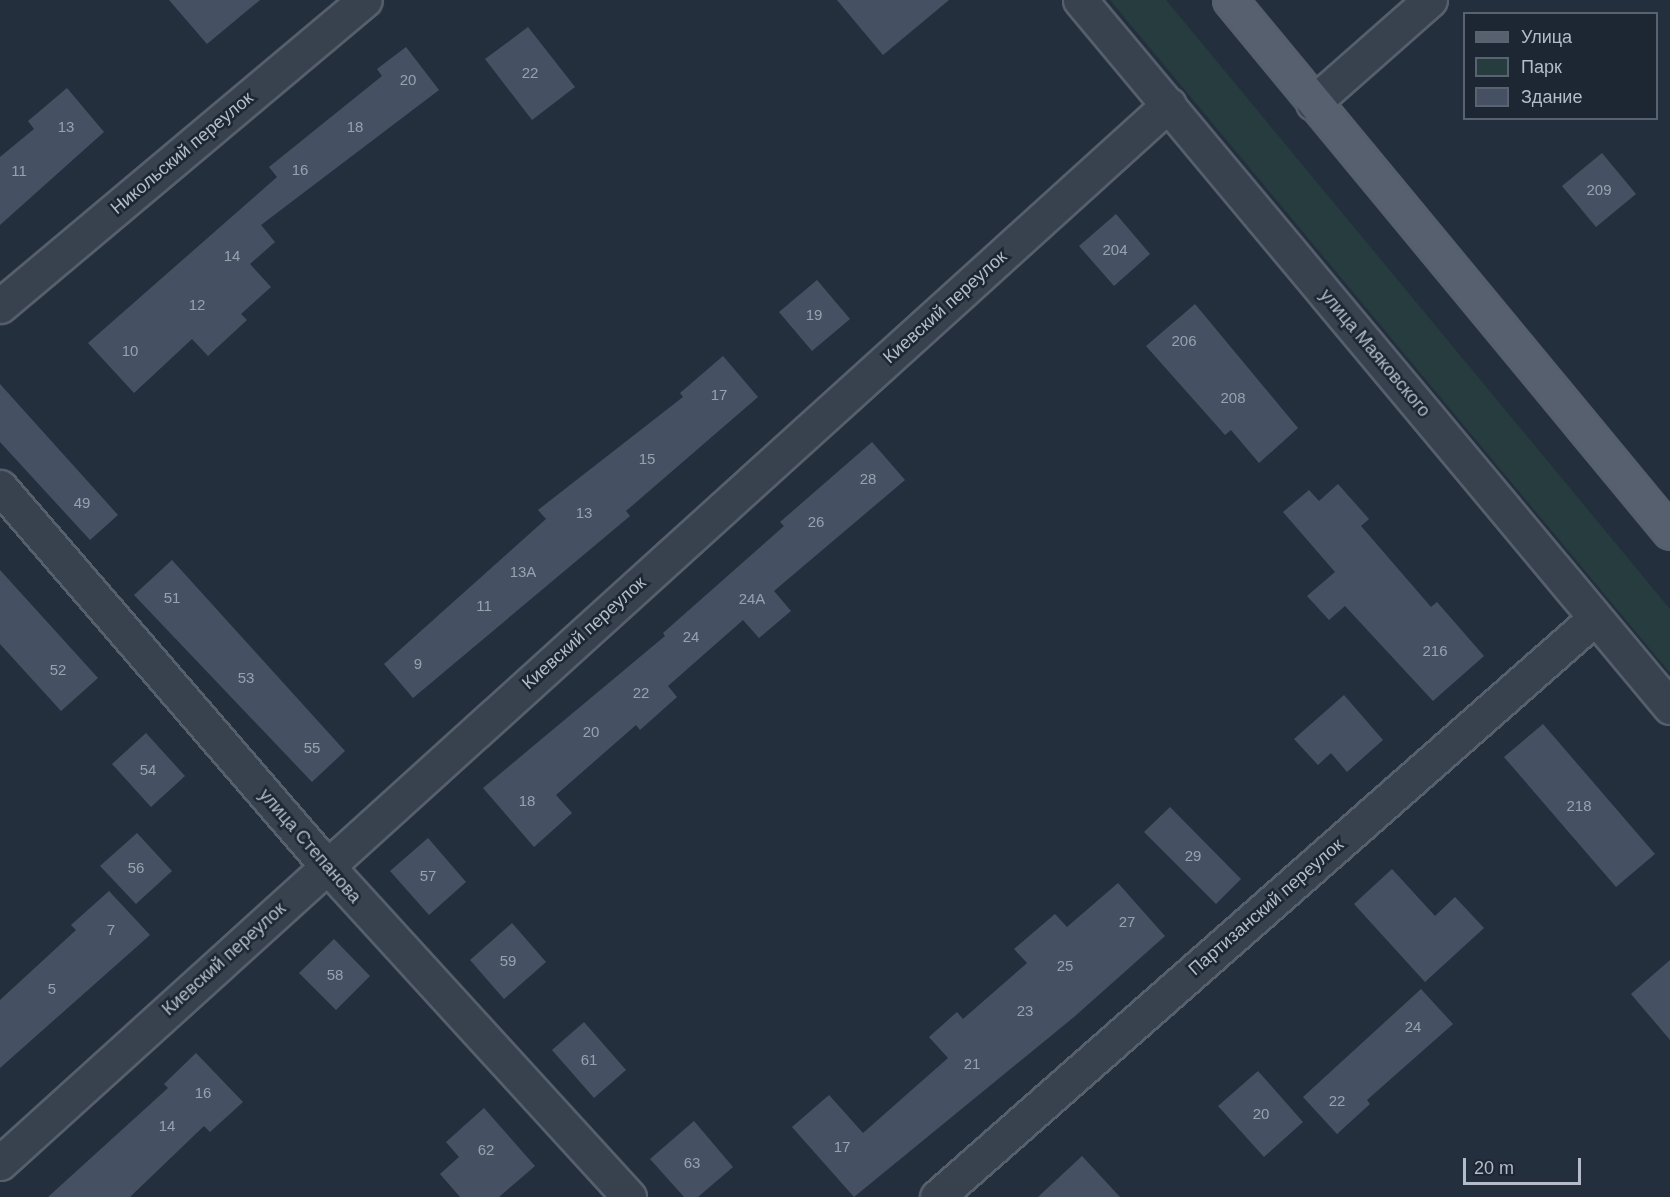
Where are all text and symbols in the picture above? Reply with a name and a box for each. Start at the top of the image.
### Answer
legend [1463,12,1658,120]
text: Улица [1521,27,1572,47]
text: Парк [1521,57,1562,77]
house number: 22 [522,64,538,82]
house number: 20 [400,71,416,89]
street label: Никольский переулок [106,87,258,219]
text: Здание [1521,87,1582,107]
house number: 13 [58,118,74,136]
house number: 18 [347,118,363,136]
house number: 16 [292,161,308,179]
house number: 11 [11,162,27,180]
house number: 209 [1586,181,1612,199]
house number: 204 [1102,241,1128,259]
street label: Киевский переулок [879,246,1011,368]
house number: 14 [224,247,240,265]
street label: улица Маяковского [1315,285,1435,421]
house number: 12 [189,296,205,314]
house number: 19 [806,306,822,324]
house number: 206 [1171,332,1197,350]
house number: 10 [122,342,138,360]
house number: 17 [711,386,727,404]
house number: 208 [1220,389,1246,407]
house number: 15 [639,450,655,468]
house number: 28 [860,470,876,488]
house number: 49 [74,494,90,512]
house number: 13 [576,504,592,522]
house number: 26 [808,513,824,531]
house number: 13А [510,563,536,581]
street label: Киевский переулок [518,572,650,694]
house number: 51 [164,589,180,607]
house number: 24А [739,590,765,608]
house number: 11 [476,597,492,615]
house number: 24 [683,628,699,646]
house number: 216 [1422,642,1448,660]
house number: 9 [414,655,422,673]
house number: 52 [50,661,66,679]
house number: 53 [238,669,254,687]
house number: 22 [633,684,649,702]
house number: 20 [583,723,599,741]
house number: 55 [304,739,320,757]
house number: 54 [140,761,156,779]
street label: улица Степанова [254,784,366,908]
house number: 18 [519,792,535,810]
house number: 218 [1566,797,1592,815]
street label: Партизанский переулок [1184,834,1348,980]
house number: 29 [1185,847,1201,865]
house number: 56 [128,859,144,877]
house number: 57 [420,867,436,885]
street label: Киевский переулок [158,898,290,1020]
house number: 27 [1119,913,1135,931]
house number: 7 [107,921,115,939]
house number: 59 [500,952,516,970]
house number: 25 [1057,957,1073,975]
house number: 58 [327,966,343,984]
house number: 5 [48,980,56,998]
house number: 23 [1017,1002,1033,1020]
house number: 24 [1405,1018,1421,1036]
house number: 61 [581,1051,597,1069]
house number: 21 [964,1055,980,1073]
house number: 16 [195,1084,211,1102]
house number: 22 [1329,1092,1345,1110]
house number: 20 [1253,1105,1269,1123]
house number: 14 [159,1117,175,1135]
house number: 17 [834,1138,850,1156]
house number: 62 [478,1141,494,1159]
scale bar [1466,1146,1584,1184]
house number: 63 [684,1154,700,1172]
text: 20 m [1474,1158,1514,1178]

